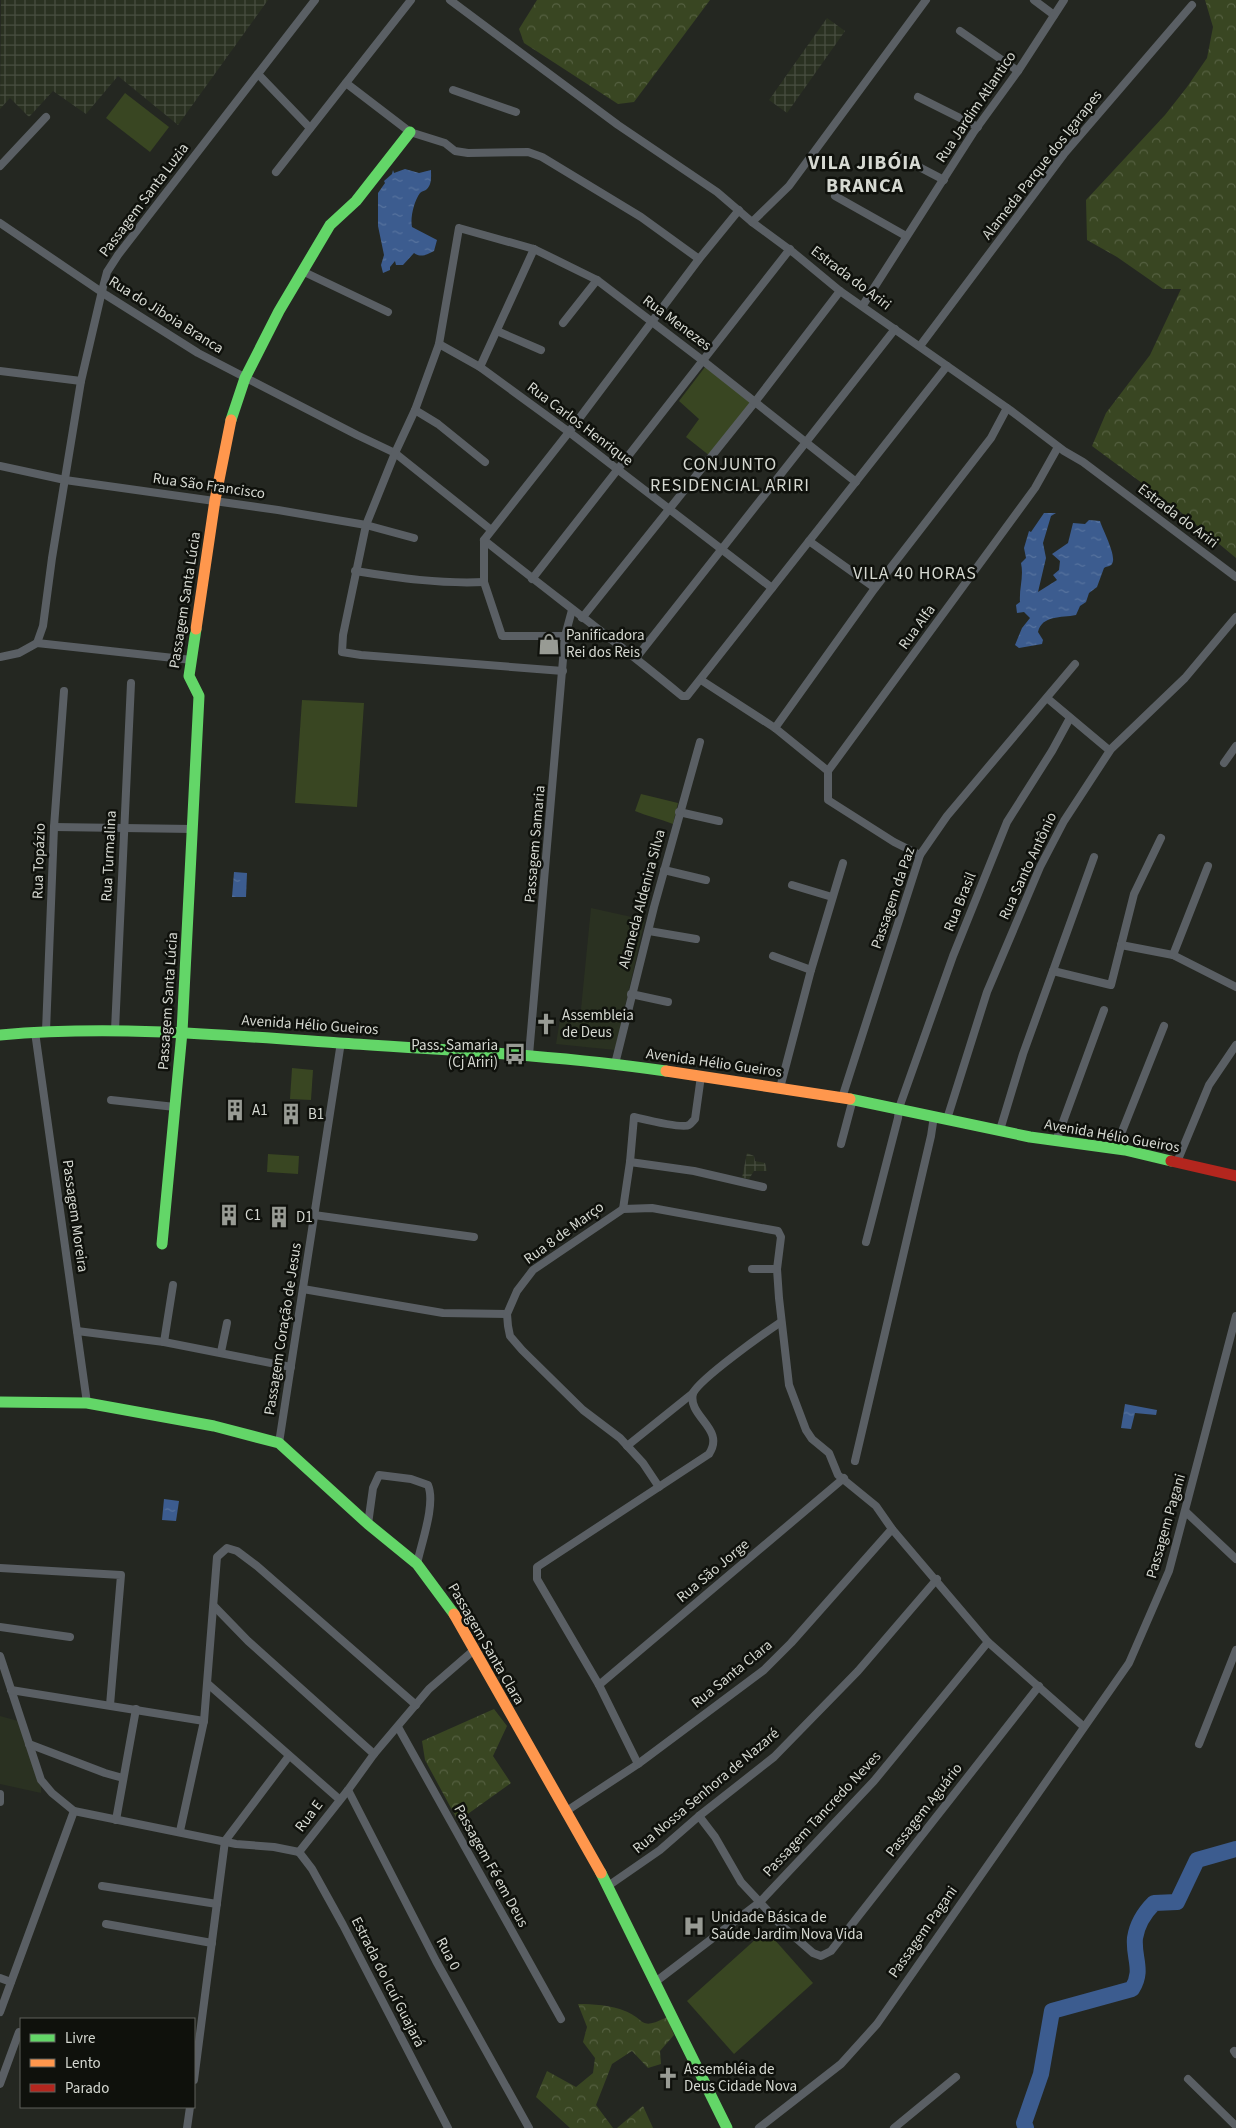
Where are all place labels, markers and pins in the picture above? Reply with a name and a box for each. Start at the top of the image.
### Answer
place label: Panificadora Rei dos Reis [566,625,645,663]
shop icon: Panificadora Rei dos Reis [536,631,562,657]
place label: Assembleia de Deus [562,1005,634,1043]
church icon: Assembleia de Deus [533,1011,559,1037]
place label: Pass. Samaria (Cj Ariri) [411,1035,498,1073]
bus stop icon: Pass. Samaria (Cj Ariri) [502,1041,528,1067]
building icon: A1 [222,1097,248,1123]
place label: A1 [252,1100,268,1121]
building icon: B1 [278,1101,304,1127]
place label: B1 [308,1104,324,1125]
building icon: C1 [216,1202,242,1228]
building icon: D1 [266,1204,292,1230]
place label: C1 [245,1205,261,1226]
place label: D1 [296,1207,313,1228]
place label: Unidade Básica de Saúde Jardim Nova Vida [711,1907,863,1945]
hospital icon: Unidade Básica de Saúde Jardim Nova Vida [681,1913,707,1939]
place label: Assembléia de Deus Cidade Nova [684,2059,797,2097]
church icon: Assembléia de Deus Cidade Nova [655,2065,681,2091]

